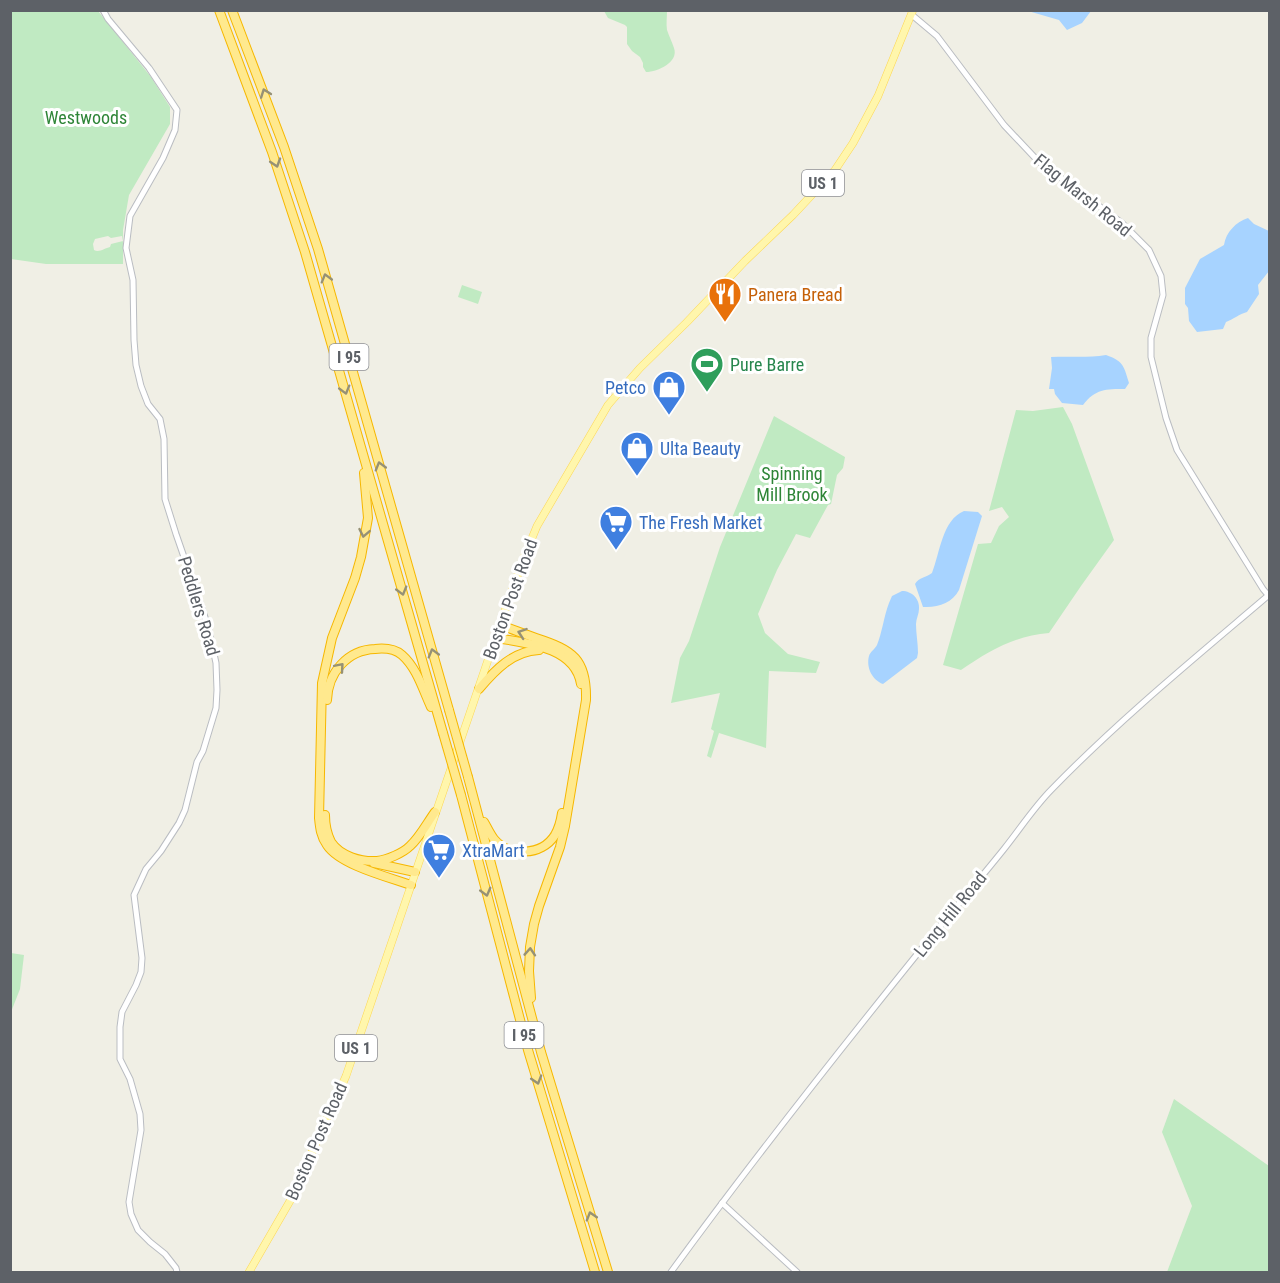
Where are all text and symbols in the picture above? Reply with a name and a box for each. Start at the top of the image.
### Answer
one-way arrow [259,88,272,99]
park label: Westwoods [45,107,127,128]
street label: Flag Marsh Road [1030,149,1136,241]
one-way arrow [269,157,281,168]
road number: US 1 [802,170,844,196]
one-way arrow [321,273,333,284]
restaurant icon: Panera Bread [707,276,743,323]
place label: Panera Bread [748,284,843,305]
road number: I 95 [330,344,368,370]
sports icon: Pure Barre [689,346,725,393]
place label: Pure Barre [730,354,804,375]
shop icon: Petco [651,369,687,416]
place label: Petco [605,377,646,398]
one-way arrow [338,384,350,395]
shop icon: Ulta Beauty [619,430,655,477]
place label: Ulta Beauty [660,438,741,459]
one-way arrow [375,461,387,472]
park label: Spinning Mill Brook [756,463,828,505]
supermarket icon: The Fresh Market [598,504,634,551]
place label: The Fresh Market [639,512,762,533]
one-way arrow [358,528,371,538]
street label: Boston Post Road [478,536,542,662]
street label: Peddlers Road [174,554,224,658]
one-way arrow [395,586,407,596]
one-way arrow [518,628,528,641]
one-way arrow [428,648,440,659]
one-way arrow [333,663,344,674]
supermarket icon: XtraMart [421,832,457,879]
place label: XtraMart [462,840,524,861]
street label: Long Hill Road [909,867,991,961]
one-way arrow [479,887,492,897]
one-way arrow [523,948,536,957]
road number: I 95 [504,1022,544,1048]
road number: US 1 [335,1035,377,1061]
one-way arrow [530,1074,542,1085]
street label: Boston Post Road [281,1079,351,1203]
one-way arrow [586,1212,598,1222]

